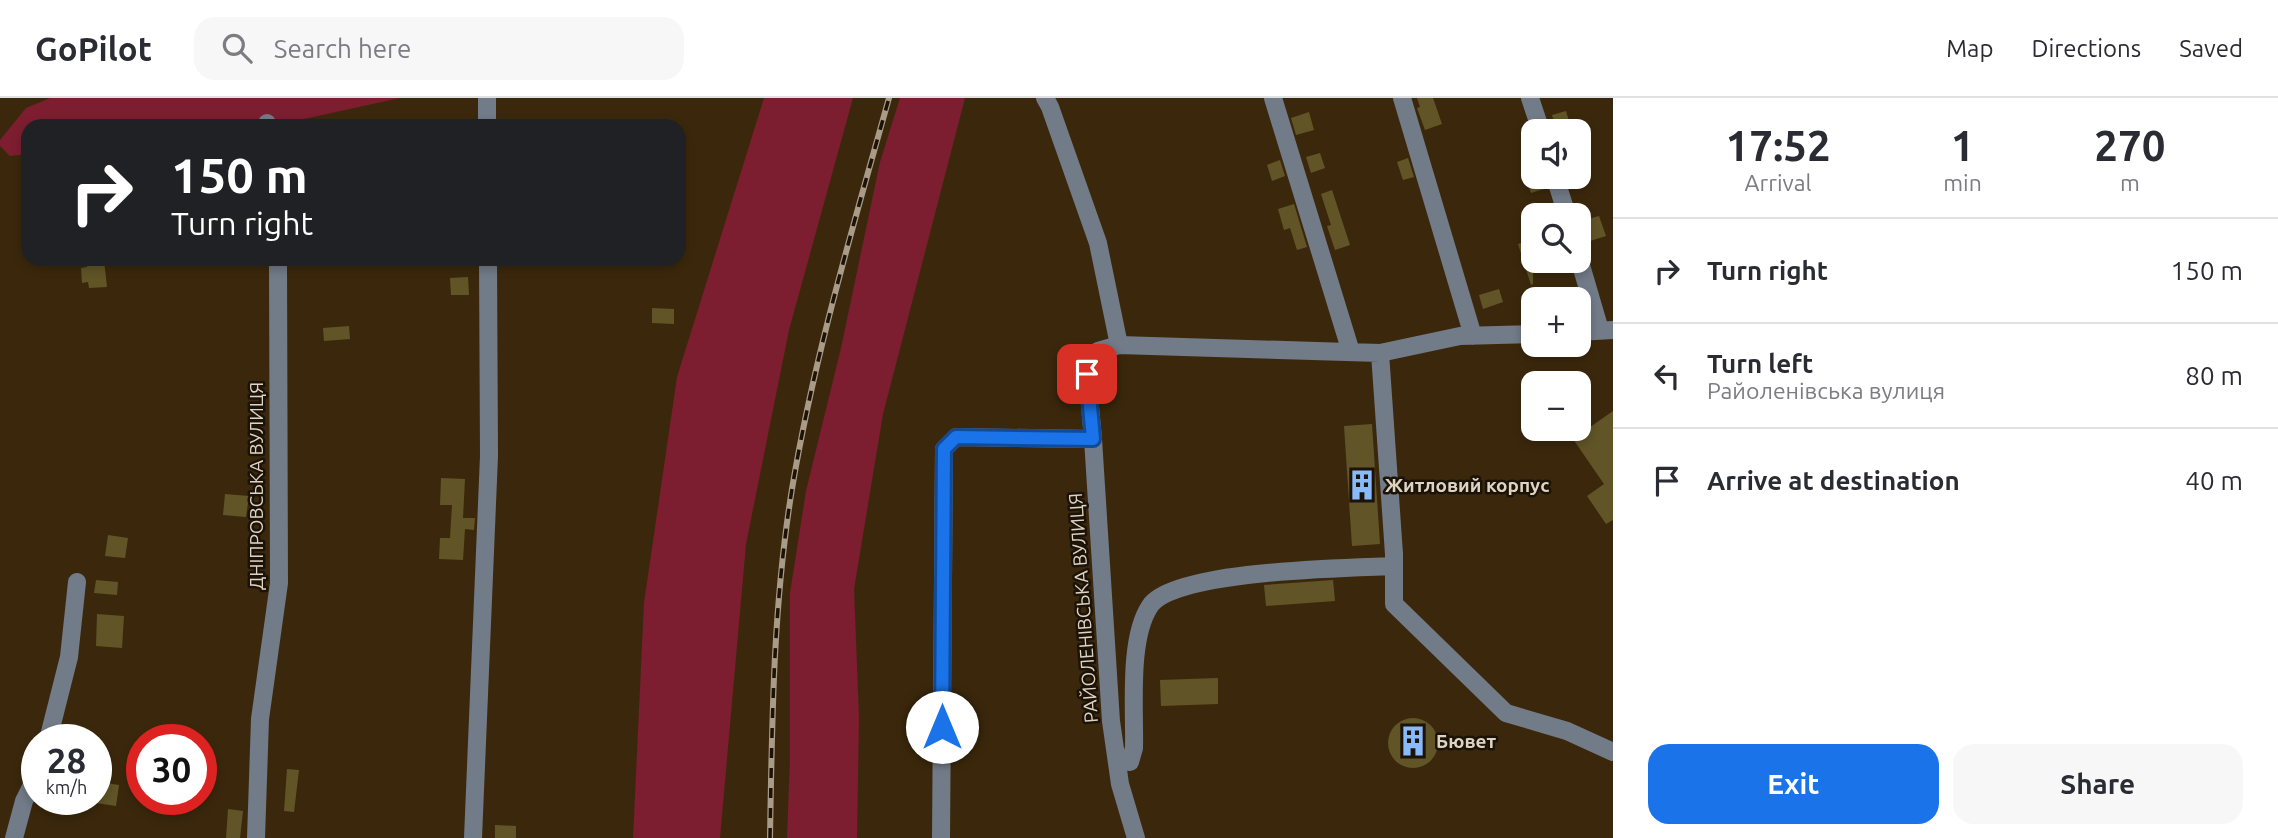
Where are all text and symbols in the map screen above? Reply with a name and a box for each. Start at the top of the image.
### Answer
search box [194,17,684,80]
icon: search [218,29,256,67]
text: GoPilot [35,30,152,67]
text: Search here [274,34,411,63]
text: Map [1946,35,1993,62]
text: Directions [2031,35,2141,62]
text: Saved [2179,35,2243,62]
map controls [1521,119,1591,441]
button: sound [1521,119,1591,189]
text: 17:52 [1726,122,1831,169]
text: 1 [1951,122,1974,169]
text: 270 [2094,122,2165,169]
icon: right [56,147,147,238]
text: 150 m [171,147,308,202]
text: Arrival [1745,170,1812,195]
text: min [1943,170,1982,195]
text: m [2120,170,2140,195]
button: search [1521,203,1591,273]
text: Turn right [171,205,313,241]
icon: right [1648,252,1686,290]
text: Turn right [1707,256,1828,285]
text: 150 m [2171,256,2243,285]
button: + [1521,287,1591,357]
pin [1057,344,1117,404]
text: Turn left [1707,349,1813,378]
icon: arrive [1068,355,1106,393]
icon: left [1648,357,1686,395]
text: 80 m [2185,361,2243,390]
button: − [1521,371,1591,441]
text: Райоленівська вулиця [1707,378,1945,403]
street label: ДНІПРОВСЬКА ВУЛИЦЯ [245,382,267,590]
icon: arrive [1648,462,1686,500]
text: Arrive at destination [1707,466,1960,495]
text: 40 m [2185,466,2243,495]
building icon: Житловий корпус [1345,468,1379,502]
place label: Житловий корпус [1385,474,1549,496]
street label: РАЙОЛЕНІВСЬКА ВУЛИЦЯ [1064,492,1102,724]
position arrow [905,690,979,764]
speed limit sign: 30 [126,724,217,815]
building icon: Бювет [1396,724,1430,758]
place label: Бювет [1436,730,1496,752]
text: 28 [47,740,86,780]
button: Exit [1648,744,1939,824]
button: Share [1953,744,2243,824]
text: km/h [46,777,87,797]

